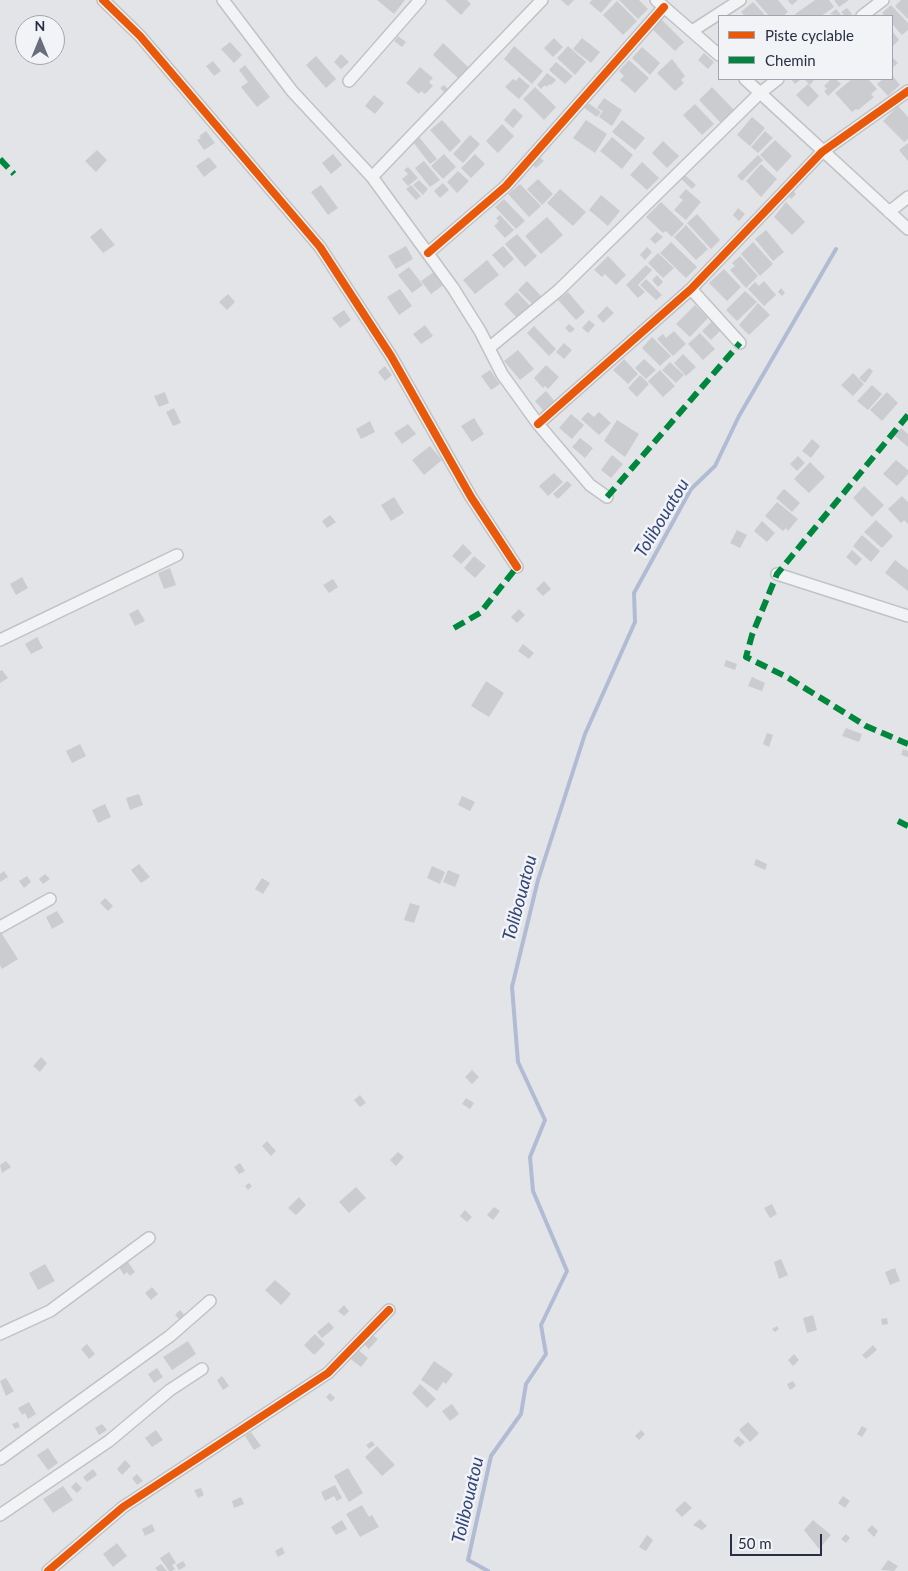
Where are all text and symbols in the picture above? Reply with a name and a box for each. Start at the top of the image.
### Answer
north arrow [15,15,65,65]
legend [718,15,893,80]
text: N [35,17,45,34]
text: Piste cyclable [765,26,854,44]
text: Chemin [765,51,816,69]
water label: Tolibouatou [630,475,694,561]
water label: Tolibouatou [498,853,542,943]
water label: Tolibouatou [448,1455,488,1545]
scale bar [733,1524,826,1556]
text: 50 m [738,1534,772,1552]

